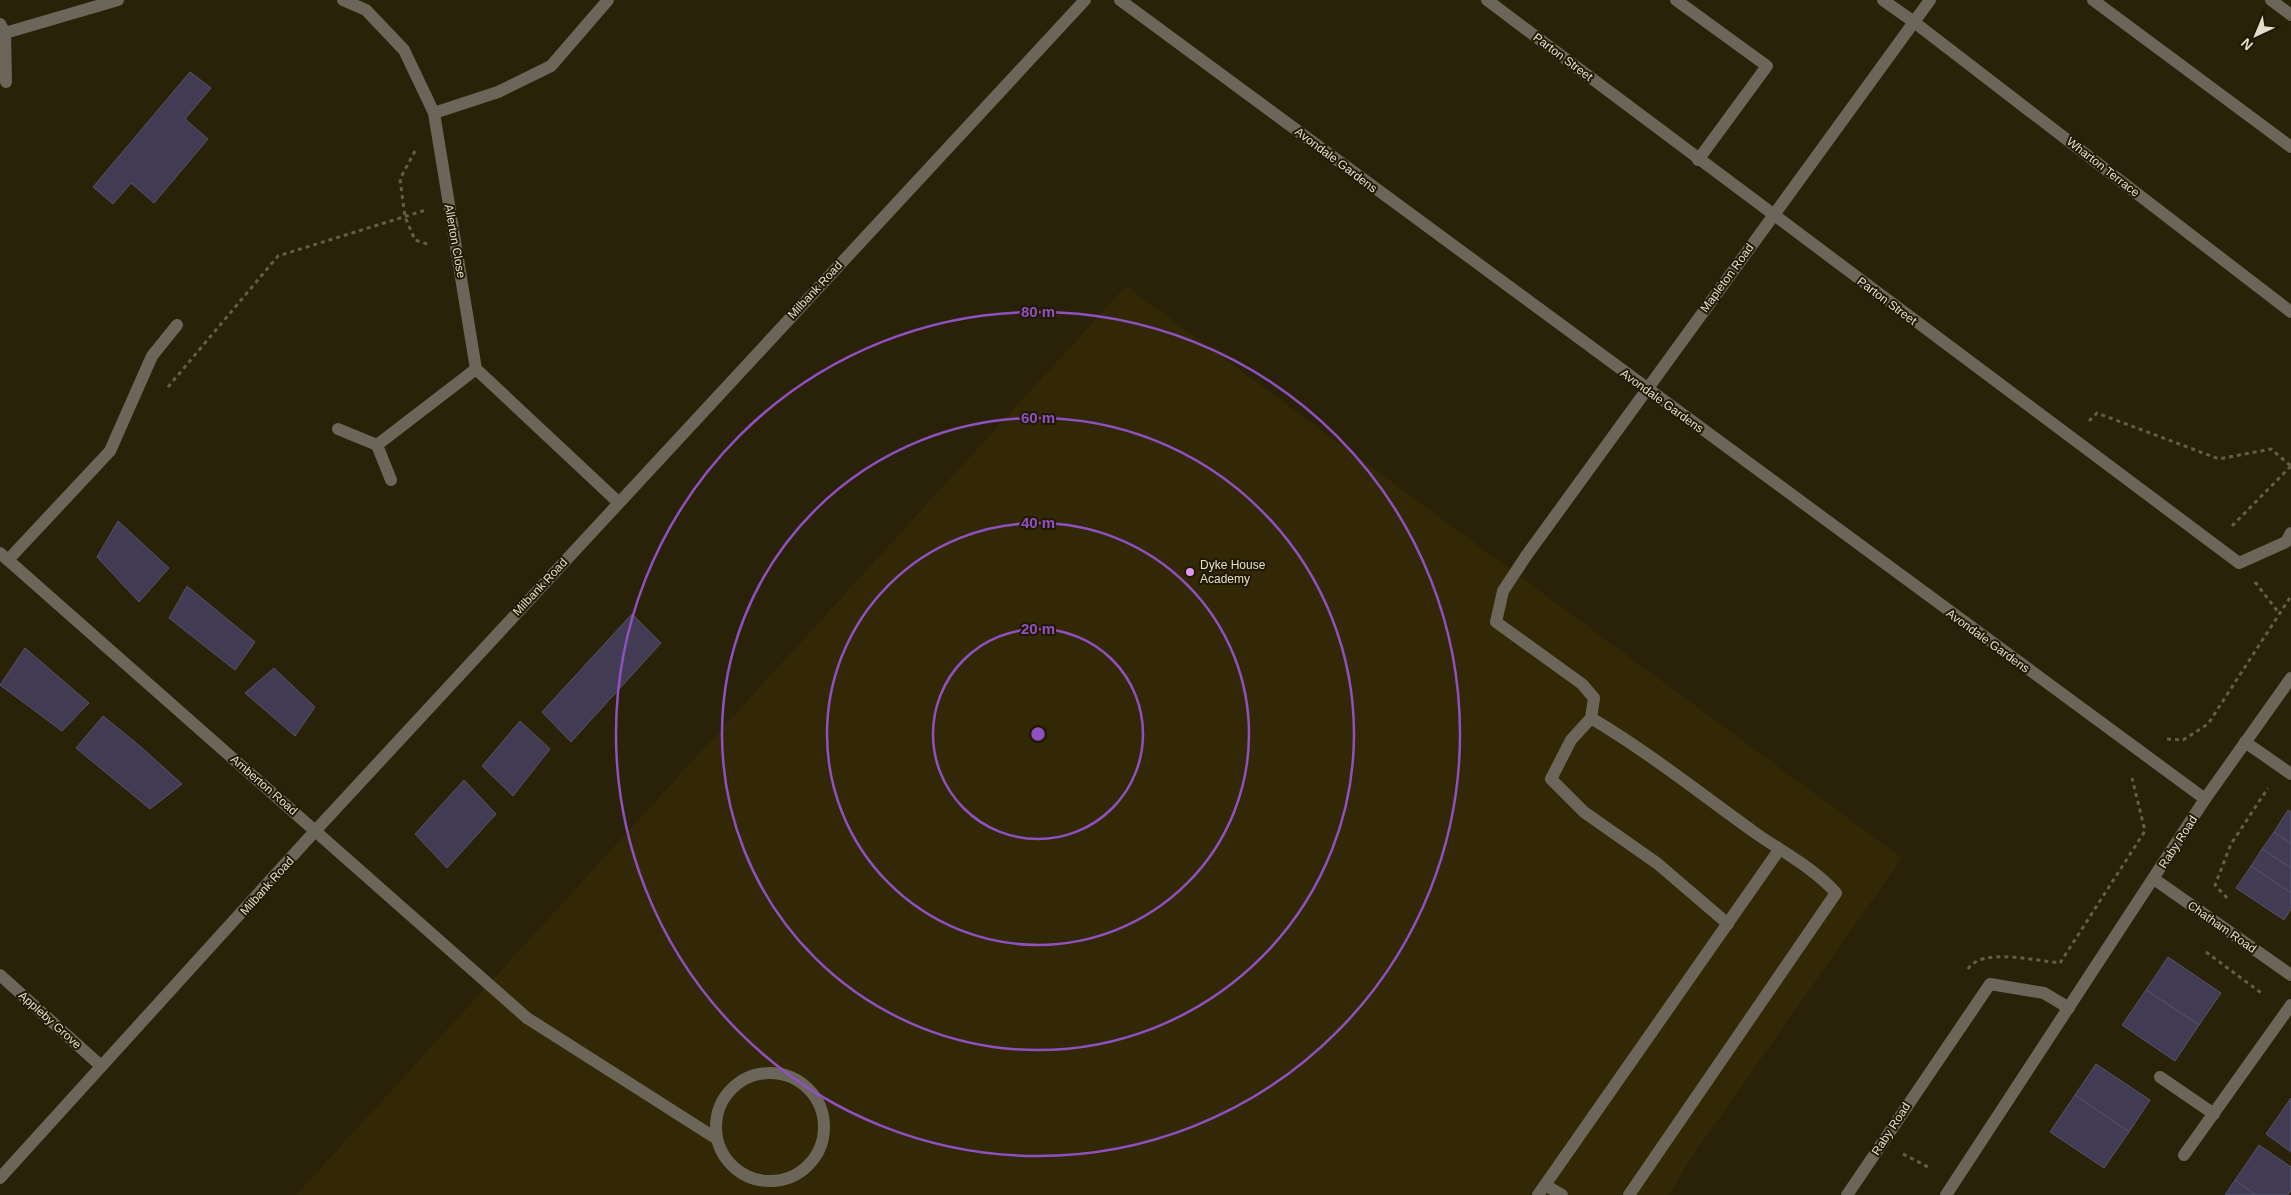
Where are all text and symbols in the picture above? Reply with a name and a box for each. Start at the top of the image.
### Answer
north arrow [2231,10,2281,60]
street label: Parton Street [1531,30,1596,84]
text: N [2238,35,2256,54]
street label: Avondale Gardens [1292,125,1380,195]
street label: Wharton Terrace [2064,134,2142,200]
street label: Allerton Close [442,203,468,279]
street label: Mapleton Road [1697,241,1757,315]
street label: Milbank Road [785,258,845,322]
street label: Parton Street [1855,274,1920,328]
text: 80 m [1021,303,1055,320]
street label: Avondale Gardens [1618,366,1706,436]
text: 60 m [1021,409,1055,426]
text: 40 m [1021,514,1055,531]
street label: Milbank Road [510,555,570,619]
place label: Dyke House Academy [1200,558,1266,586]
marker: Dyke House Academy [1184,566,1196,578]
street label: Avondale Gardens [1944,606,2032,676]
text: 20 m [1021,620,1055,637]
centre of rings [1029,725,1047,743]
street label: Amberton Road [228,752,300,818]
street label: Raby Road [2156,813,2200,871]
street label: Milbank Road [237,854,297,918]
street label: Chatham Road [2185,898,2259,956]
street label: Appleby Grove [16,988,84,1052]
street label: Raby Road [1869,1100,1913,1158]

